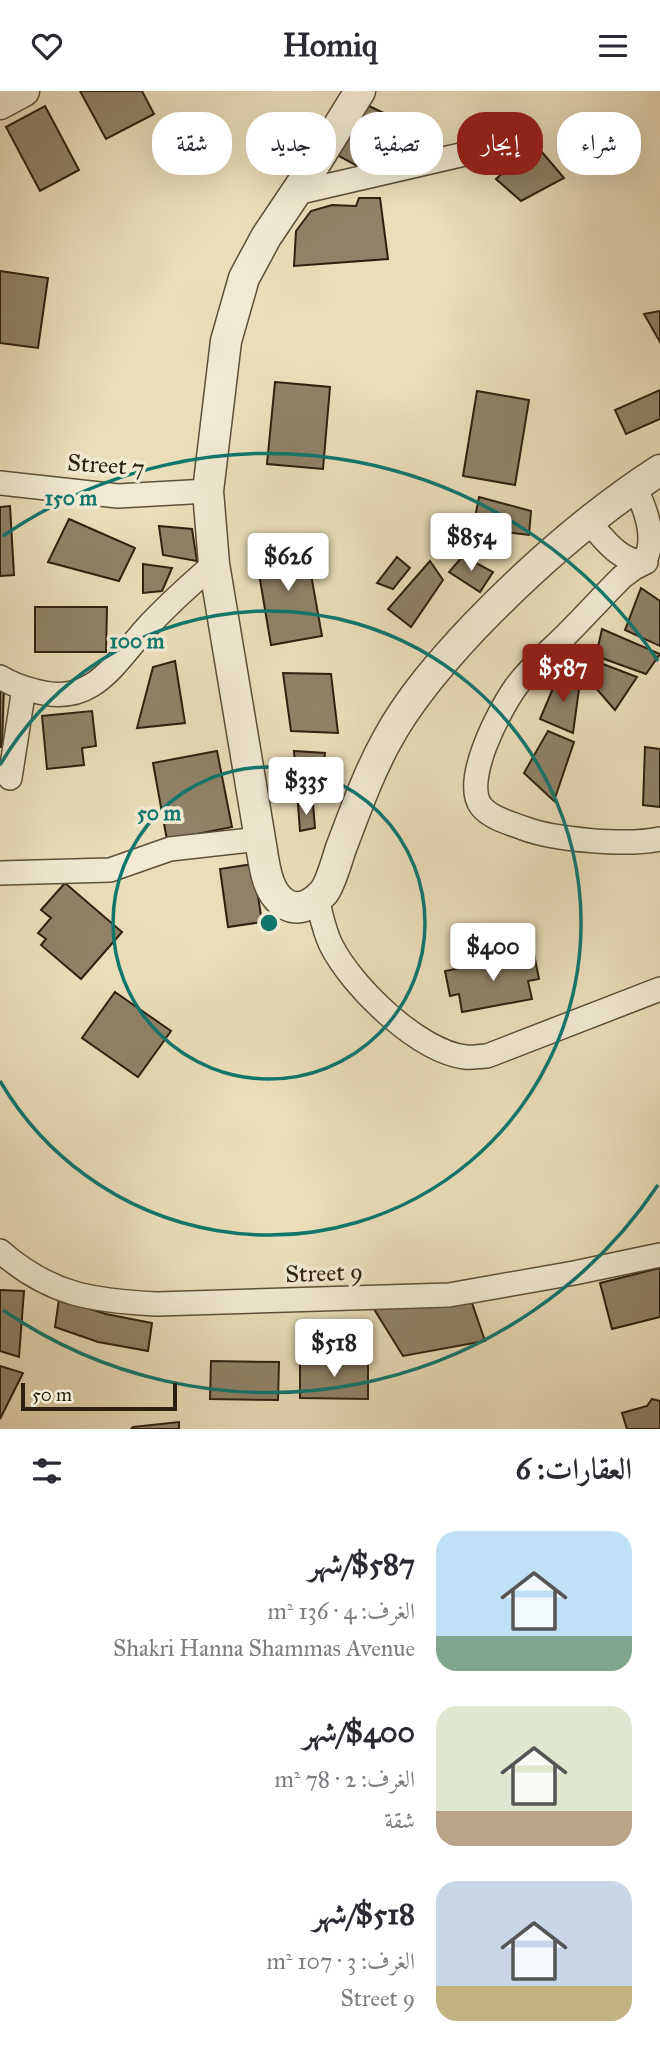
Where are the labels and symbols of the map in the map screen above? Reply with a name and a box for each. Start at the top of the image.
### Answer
street label: Street 7 [66,447,146,483]
text: 150 m [45,485,97,511]
pin: $854 [430,513,512,573]
pin: $626 [247,533,329,593]
text: 100 m [110,628,165,654]
pin: $587 [522,645,604,704]
pin: $335 [265,757,347,817]
text: 50 m [137,800,181,826]
centre of rings [257,911,281,935]
pin: $400 [452,923,534,983]
street label: Street 9 [285,1257,363,1289]
pin: $518 [293,1319,375,1379]
scale bar [21,1380,177,1412]

